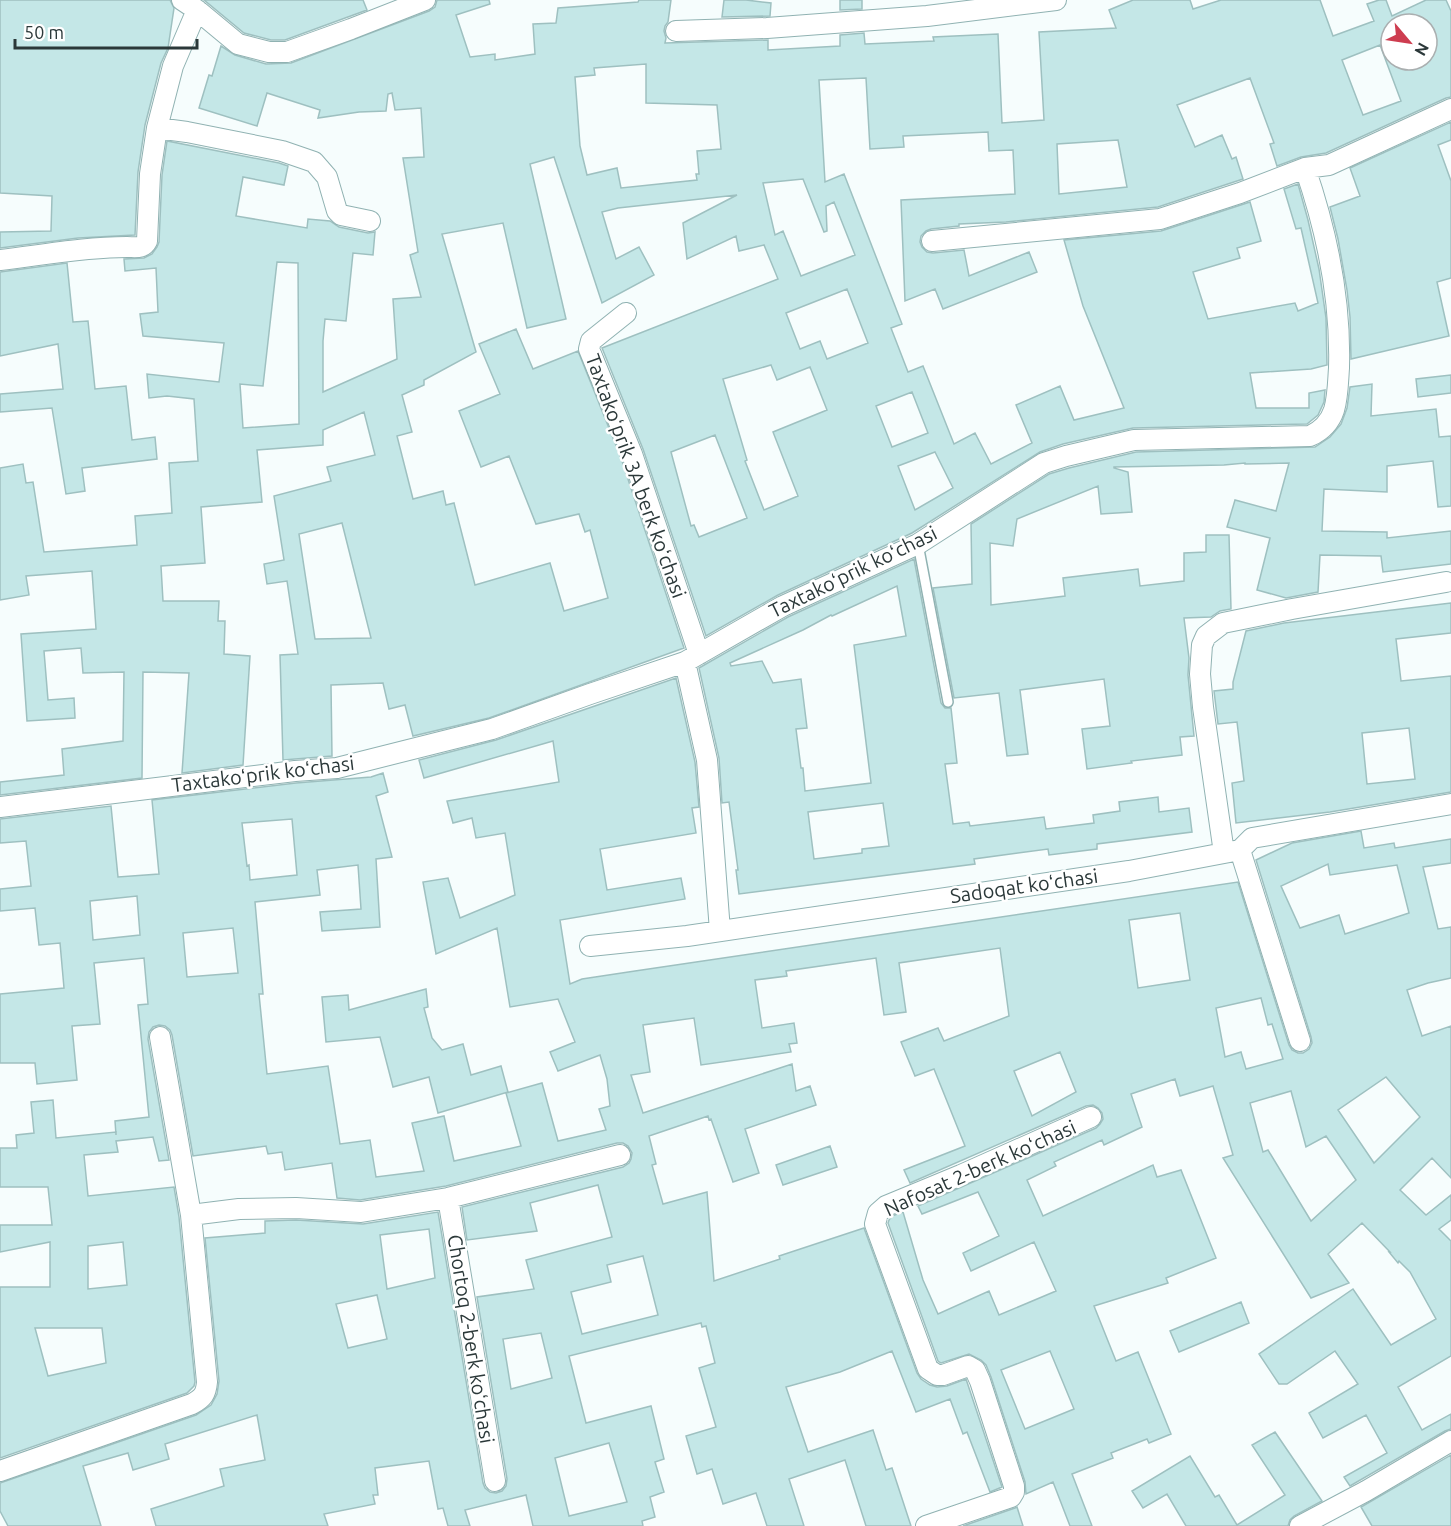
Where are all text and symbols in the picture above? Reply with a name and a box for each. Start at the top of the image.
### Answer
scale bar [15,12,196,50]
north arrow [1379,12,1439,72]
text: 50 m [24,22,64,42]
text: N [1411,40,1433,59]
street label: Taxtakoʻprik 3A berk koʻchasi [582,351,691,601]
street label: Taxtakoʻprik koʻchasi [765,521,940,622]
street label: Taxtakoʻprik koʻchasi [170,751,356,796]
street label: Sadoqat koʻchasi [949,864,1099,907]
street label: Nafosat 2-berk koʻchasi [880,1115,1079,1220]
street label: Chortoq 2-berk koʻchasi [444,1233,499,1445]

